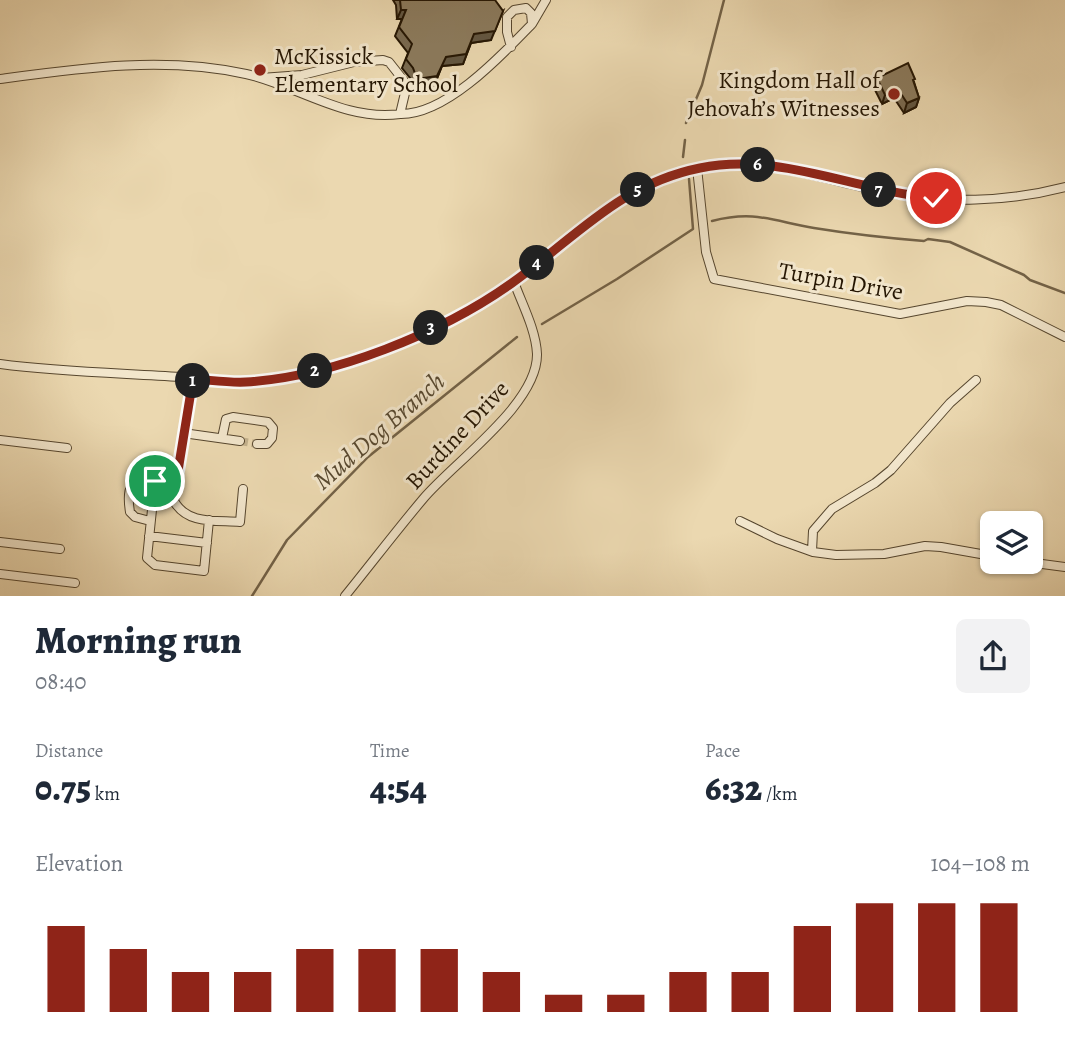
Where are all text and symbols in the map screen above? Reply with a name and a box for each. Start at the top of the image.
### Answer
place label: McKissick Elementary School [274,40,458,100]
marker: McKissick Elementary School [252,62,268,78]
place label: Kingdom Hall of Jehovah’s Witnesses [687,64,883,124]
marker: Kingdom Hall of Jehovah’s Witnesses [886,86,902,102]
pin: 6 [740,148,776,182]
text: 6 [753,151,762,177]
pin [906,168,966,228]
pin: 5 [620,172,656,208]
pin: 7 [862,172,896,208]
text: 5 [633,176,642,202]
text: 7 [874,176,883,202]
icon: check [917,179,955,217]
pin: 4 [520,246,554,280]
text: 4 [532,249,541,275]
street label: Turpin Drive [776,254,906,308]
pin: 3 [414,310,448,346]
text: 3 [426,314,435,340]
pin: 2 [298,354,332,388]
text: 2 [310,357,319,383]
pin: 1 [176,364,210,398]
water label: Mud Dog Branch [306,364,452,498]
text: 1 [189,367,196,393]
street label: Burdine Drive [398,373,516,497]
pin [125,451,185,511]
icon: arrive [136,462,174,500]
map controls [980,511,1043,574]
button: layers [980,511,1043,574]
text: Morning run [35,614,242,666]
button: share [956,619,1030,693]
text: 08:40 [35,666,87,697]
text: Distance [35,738,103,764]
text: Time [370,738,409,764]
text: Pace [705,738,740,764]
text: 0.75 [35,764,91,812]
text: 4:54 [370,764,427,812]
text: 6:32 [705,764,762,812]
text: km [91,781,120,807]
text: /km [762,781,797,807]
text: Elevation [35,848,123,879]
text: 104–108 m [931,848,1030,879]

